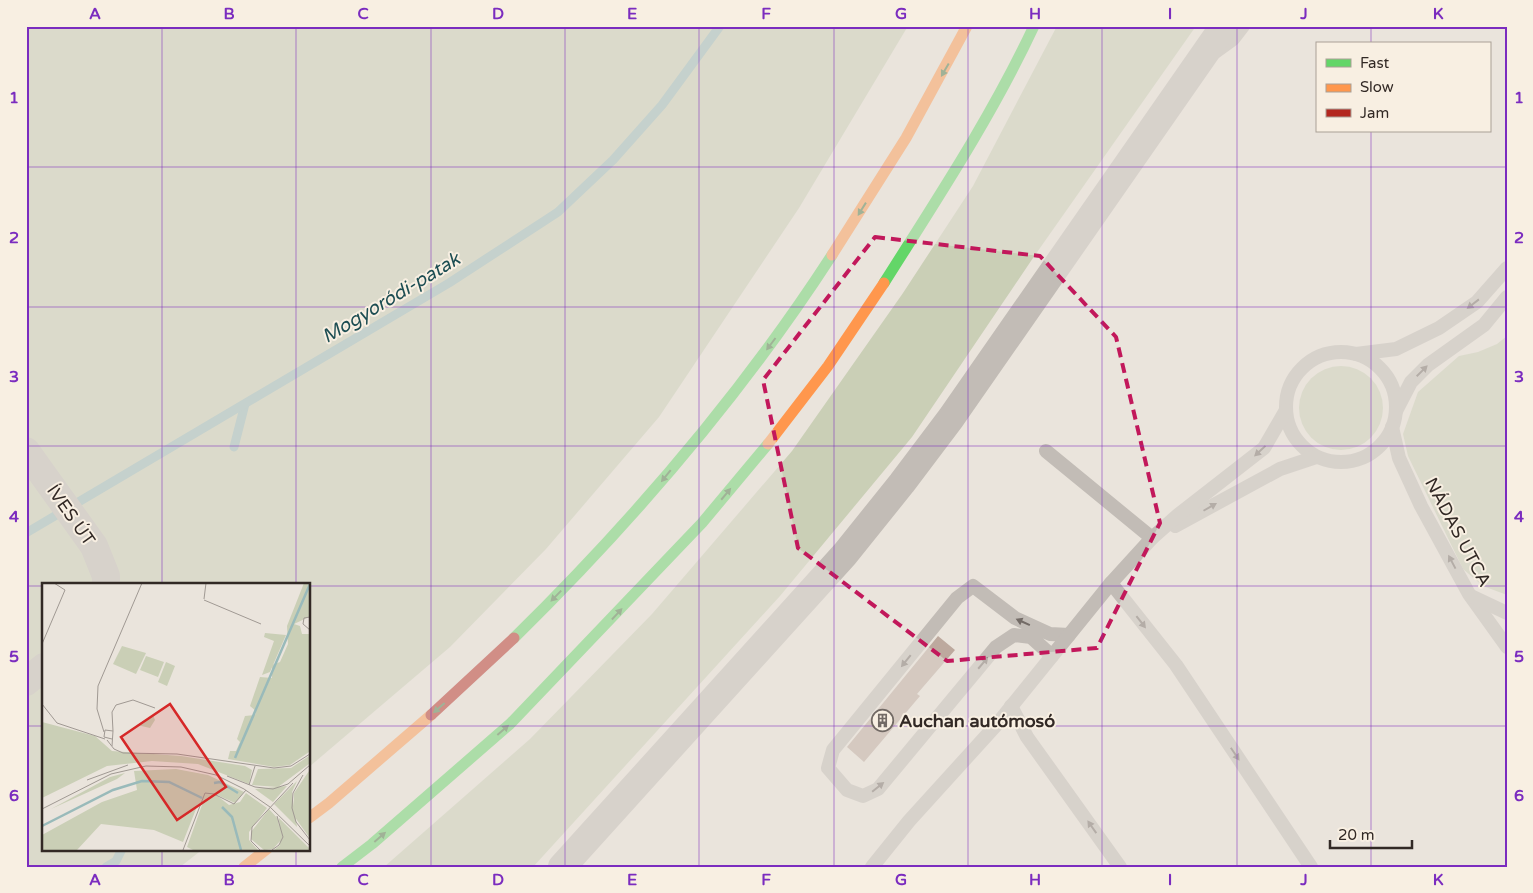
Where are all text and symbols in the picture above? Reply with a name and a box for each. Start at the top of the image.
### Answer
text: A [89,4,101,24]
text: B [223,4,235,24]
text: C [357,4,369,24]
text: D [492,4,504,24]
text: E [627,4,637,24]
text: F [761,4,771,24]
text: G [895,4,907,24]
text: H [1029,4,1041,24]
text: I [1168,4,1172,24]
text: J [1299,4,1308,24]
text: K [1433,4,1444,24]
legend [1316,42,1490,132]
text: Fast [1360,54,1390,72]
one-way arrow [941,62,949,77]
text: Slow [1360,78,1394,96]
text: 1 [9,88,19,108]
text: 1 [1514,88,1524,108]
text: Jam [1360,104,1389,122]
one-way arrow [857,202,866,216]
text: 2 [9,228,19,248]
text: 2 [1514,228,1524,248]
water label: Mogyoródi-patak [318,247,465,348]
one-way arrow [1467,298,1480,309]
one-way arrow [765,337,776,350]
one-way arrow [1416,365,1428,377]
text: 3 [9,367,19,387]
text: 3 [1514,367,1524,387]
one-way arrow [1253,445,1266,456]
one-way arrow [660,469,671,482]
street label: NÁDAS UTCA [1420,474,1496,590]
street label: ÍVES ÚT [42,480,100,550]
one-way arrow [720,488,731,501]
one-way arrow [1204,502,1217,511]
text: 4 [9,507,19,527]
text: 4 [1514,507,1524,527]
one-way arrow [1447,555,1456,569]
inset map [42,583,310,850]
one-way arrow [550,590,562,602]
one-way arrow [611,609,623,621]
one-way arrow [1136,615,1147,628]
one-way arrow [1016,617,1030,625]
text: 5 [9,647,19,667]
text: 5 [1514,647,1524,667]
one-way arrow [900,654,911,667]
one-way arrow [977,658,989,670]
one-way arrow [433,703,446,714]
building icon: Auchan autómosó [871,709,895,733]
place label: Auchan autómosó [899,710,1055,732]
one-way arrow [496,725,509,736]
one-way arrow [1230,747,1240,761]
one-way arrow [871,781,884,792]
text: 6 [9,786,19,806]
text: 6 [1514,786,1524,806]
scale bar [1330,818,1413,850]
one-way arrow [1086,821,1097,834]
text: 20 m [1338,826,1375,844]
one-way arrow [374,831,386,843]
text: A [89,870,101,890]
text: B [223,870,235,890]
text: C [357,870,369,890]
text: D [492,870,504,890]
text: E [627,870,637,890]
text: F [761,870,771,890]
text: G [895,870,907,890]
text: H [1029,870,1041,890]
text: I [1168,870,1172,890]
text: J [1299,870,1308,890]
text: K [1433,870,1444,890]

